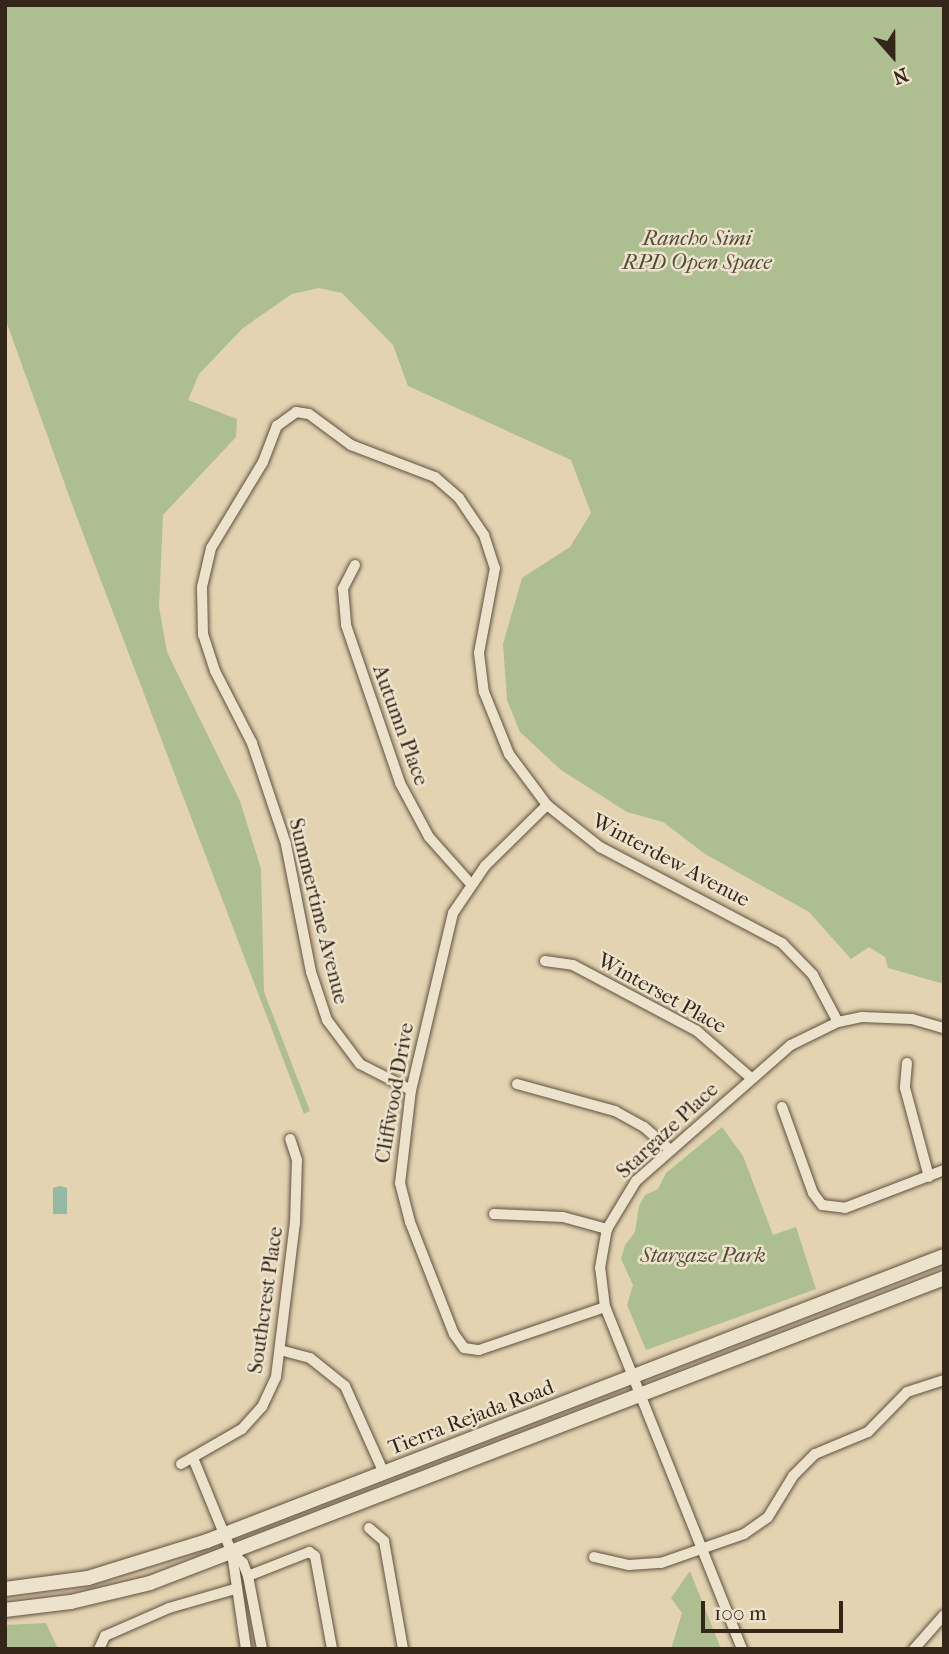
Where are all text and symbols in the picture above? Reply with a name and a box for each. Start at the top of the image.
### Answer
north arrow [858,21,928,91]
text: N [890,63,911,88]
park label: Rancho Simi RPD Open Space [622,225,772,275]
street label: Autumn Place [368,661,434,789]
street label: Winterdew Avenue [588,808,754,912]
street label: Summertime Avenue [284,815,354,1007]
street label: Winterset Place [593,947,731,1039]
street label: Cliffwood Drive [369,1021,419,1165]
street label: Stargaze Place [611,1077,723,1183]
street label: Southcrest Place [242,1225,288,1375]
park label: Stargaze Park [640,1242,766,1268]
street label: Tierra Rejada Road [385,1374,557,1460]
scale bar [704,1588,846,1632]
text: 100 m [714,1601,767,1625]

